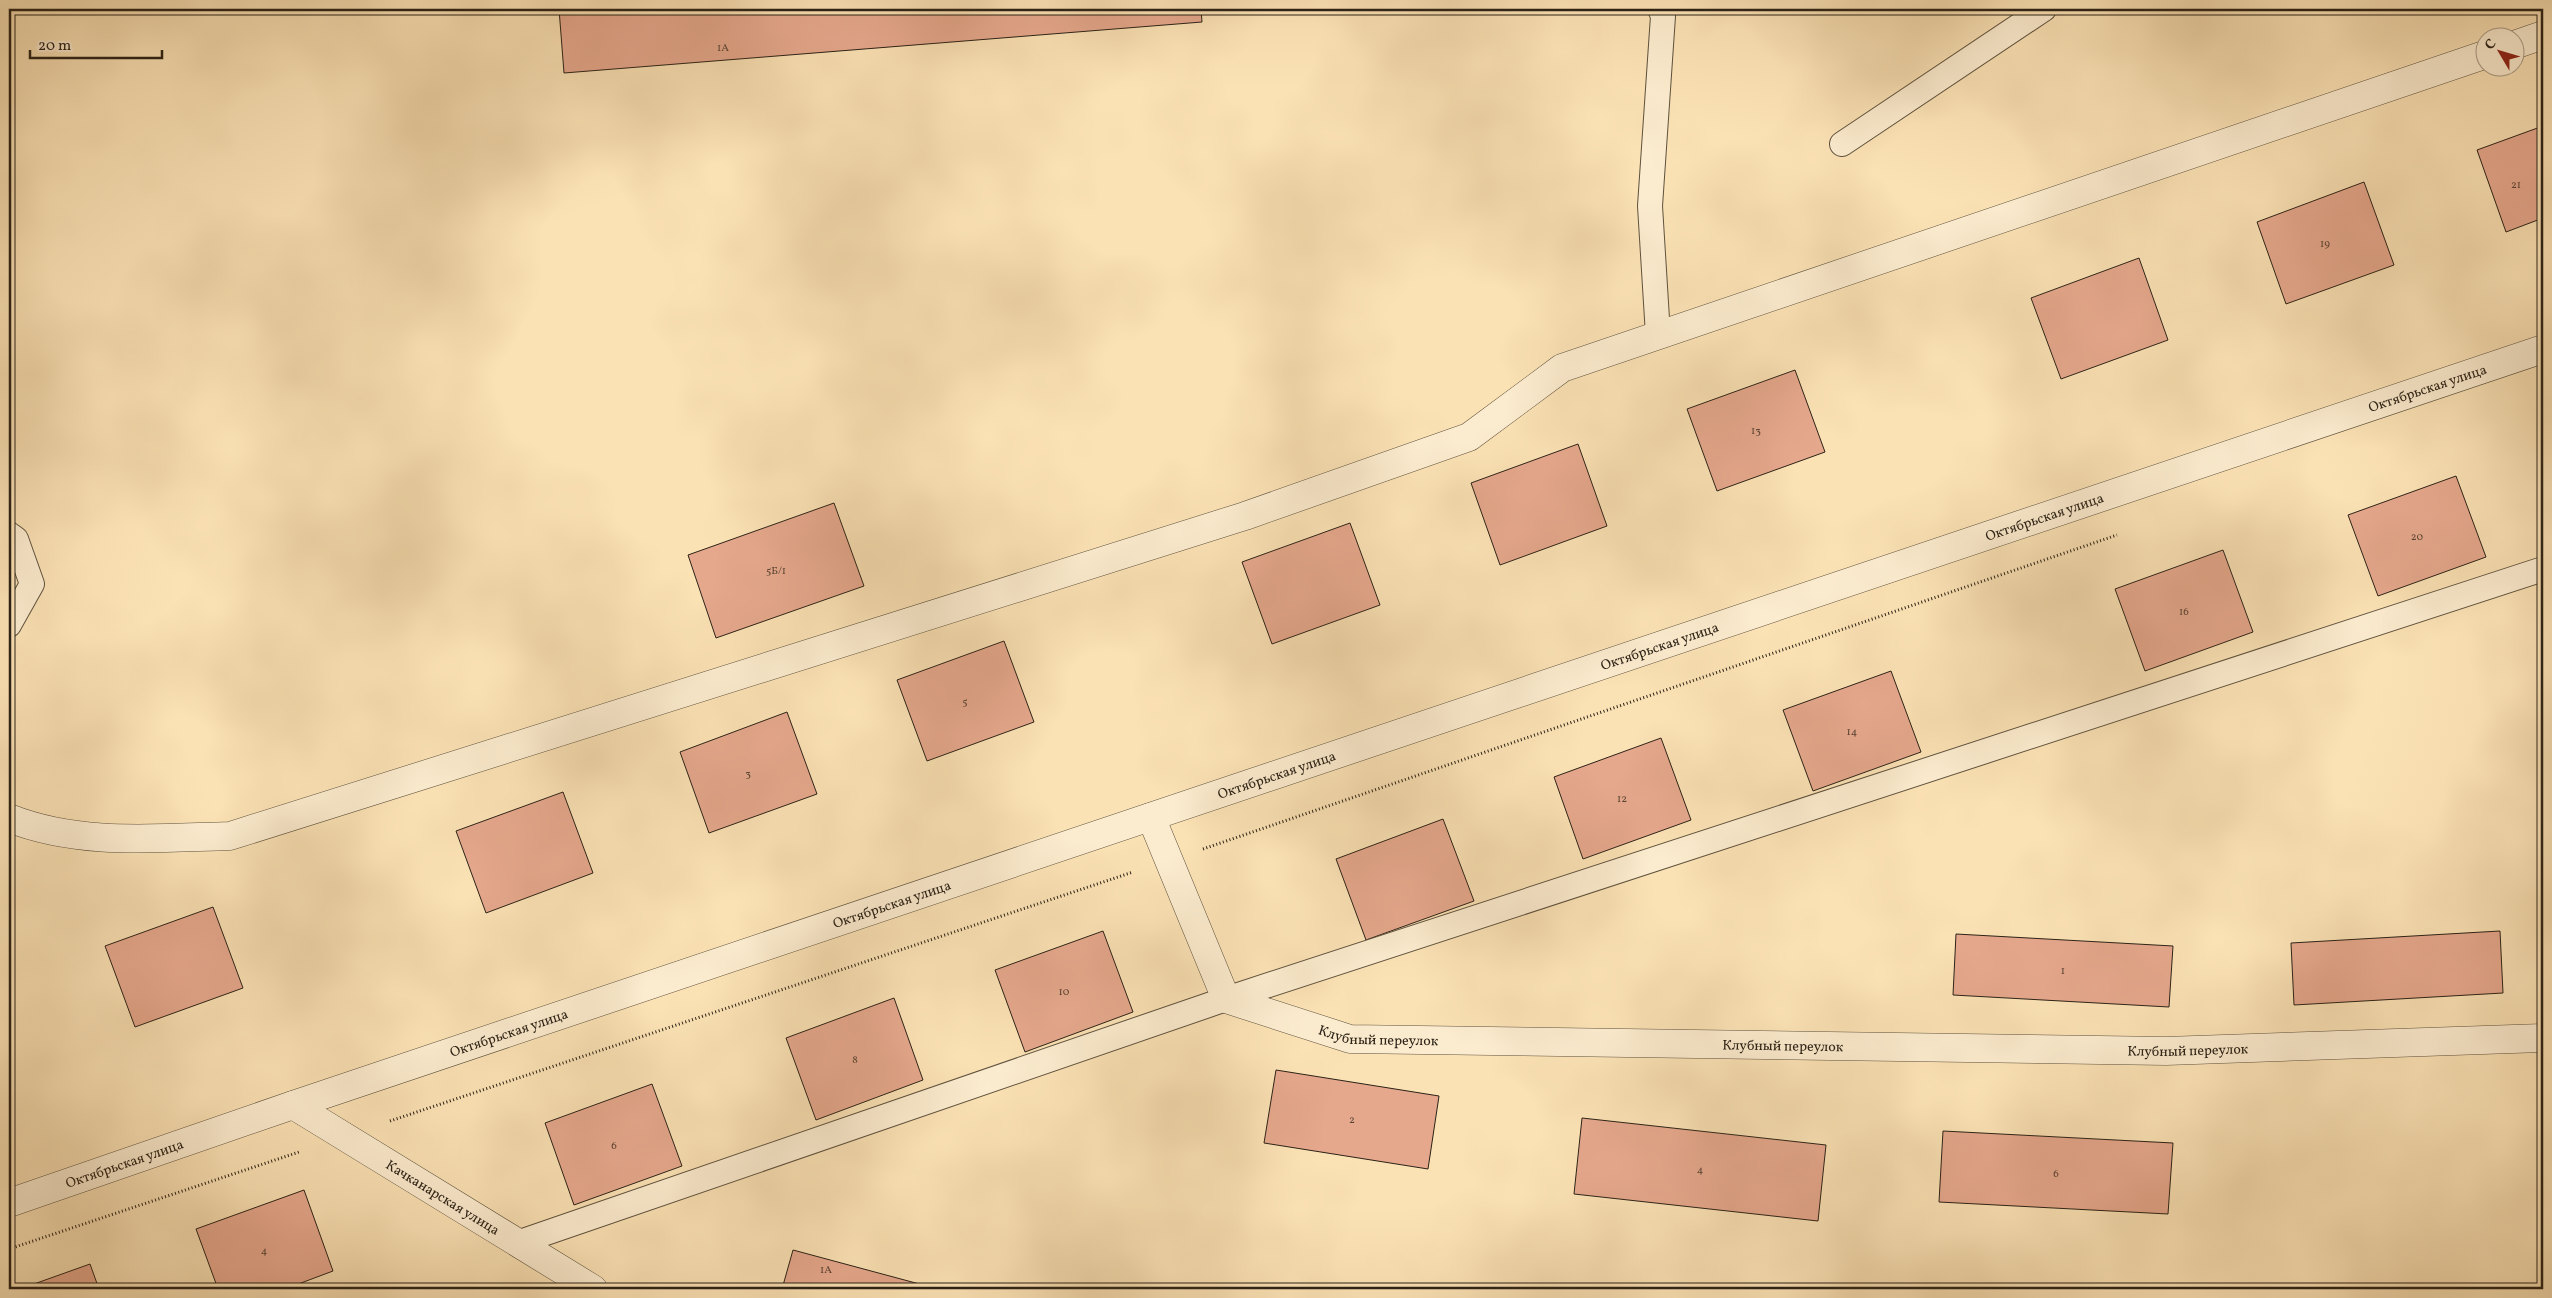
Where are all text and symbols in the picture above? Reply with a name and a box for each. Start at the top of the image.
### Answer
scale bar [30,28,162,60]
north arrow [2474,28,2524,78]
text: 20 m [38,36,71,57]
text: С [2481,36,2501,54]
house number: 1А [717,41,729,56]
house number: 21 [2511,178,2521,193]
house number: 19 [2320,237,2330,252]
street label: Октябрьская улица [2366,361,2489,418]
house number: 13 [1751,424,1761,439]
street label: Октябрьская улица [1983,489,2106,547]
house number: 20 [2411,530,2424,545]
house number: 5Б/1 [766,564,786,579]
house number: 16 [2179,605,2189,620]
street label: Октябрьская улица [1598,619,1722,676]
house number: 5 [962,695,968,710]
house number: 14 [1847,725,1858,740]
street label: Октябрьская улица [1215,747,1339,805]
house number: 3 [745,767,751,782]
house number: 12 [1617,792,1627,807]
street label: Октябрьская улица [831,877,954,934]
house number: 1 [2061,964,2065,979]
house number: 10 [1059,985,1070,1000]
street label: Октябрьская улица [448,1005,571,1063]
street label: Клубный переулок [1316,1021,1439,1051]
street label: Клубный переулок [1722,1036,1844,1057]
street label: Клубный переулок [2127,1040,2249,1062]
house number: 8 [852,1053,858,1068]
house number: 2 [1349,1113,1355,1128]
street label: Октябрьская улица [63,1135,186,1194]
house number: 6 [611,1139,617,1154]
street label: Качканарская улица [382,1156,503,1241]
house number: 4 [1697,1163,1704,1178]
house number: 6 [2053,1167,2059,1182]
house number: 4 [261,1244,268,1259]
house number: 1А [820,1263,832,1278]

